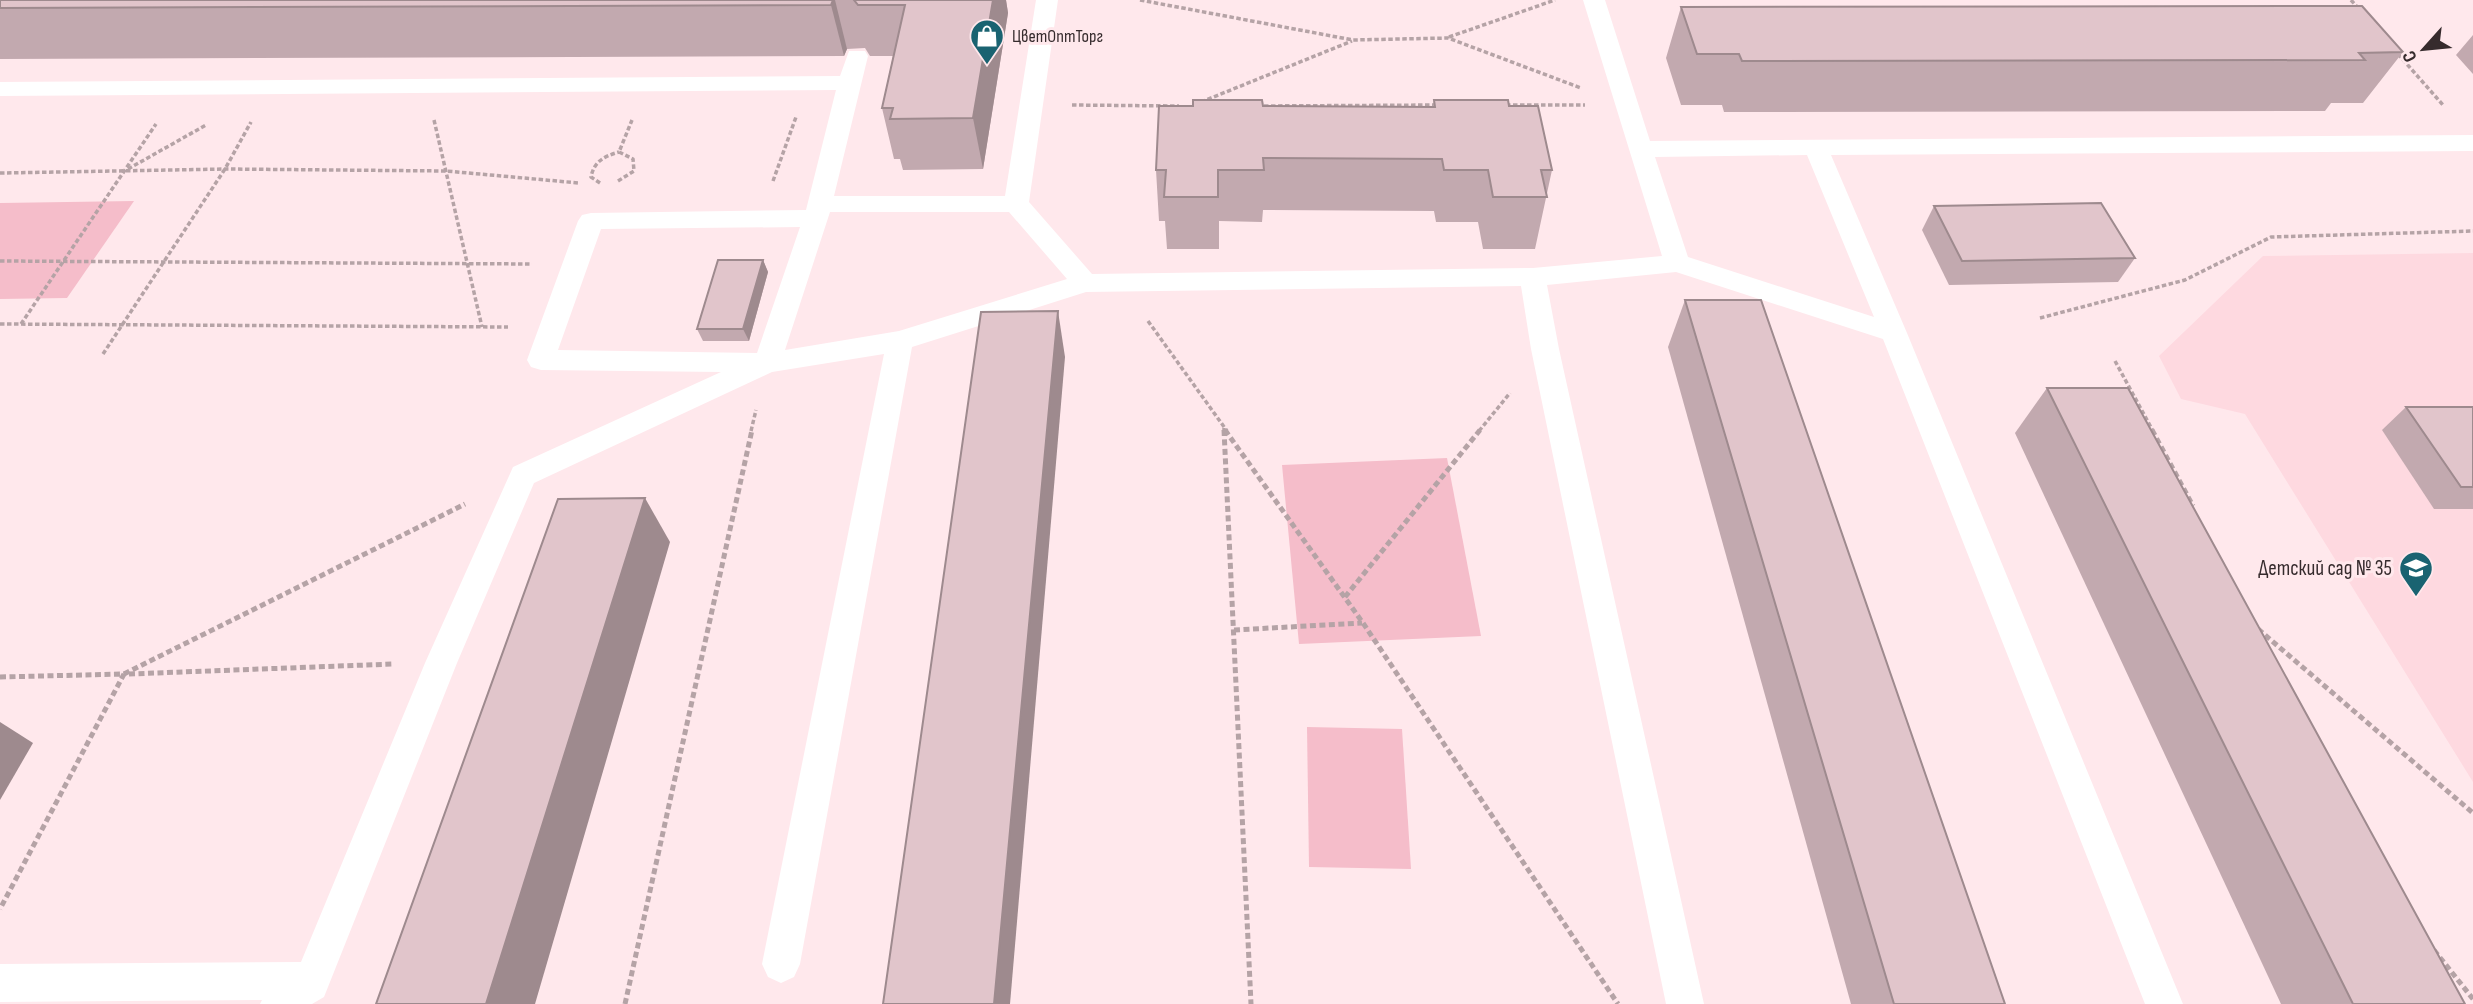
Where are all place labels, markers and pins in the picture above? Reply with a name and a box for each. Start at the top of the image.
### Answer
shop icon: ЦветОптТорг [968,17,1006,66]
place label: ЦветОптТорг [1012,26,1103,47]
school or university icon: Детский сад № 35 [2397,549,2435,598]
place label: Детский сад № 35 [2258,556,2392,581]

